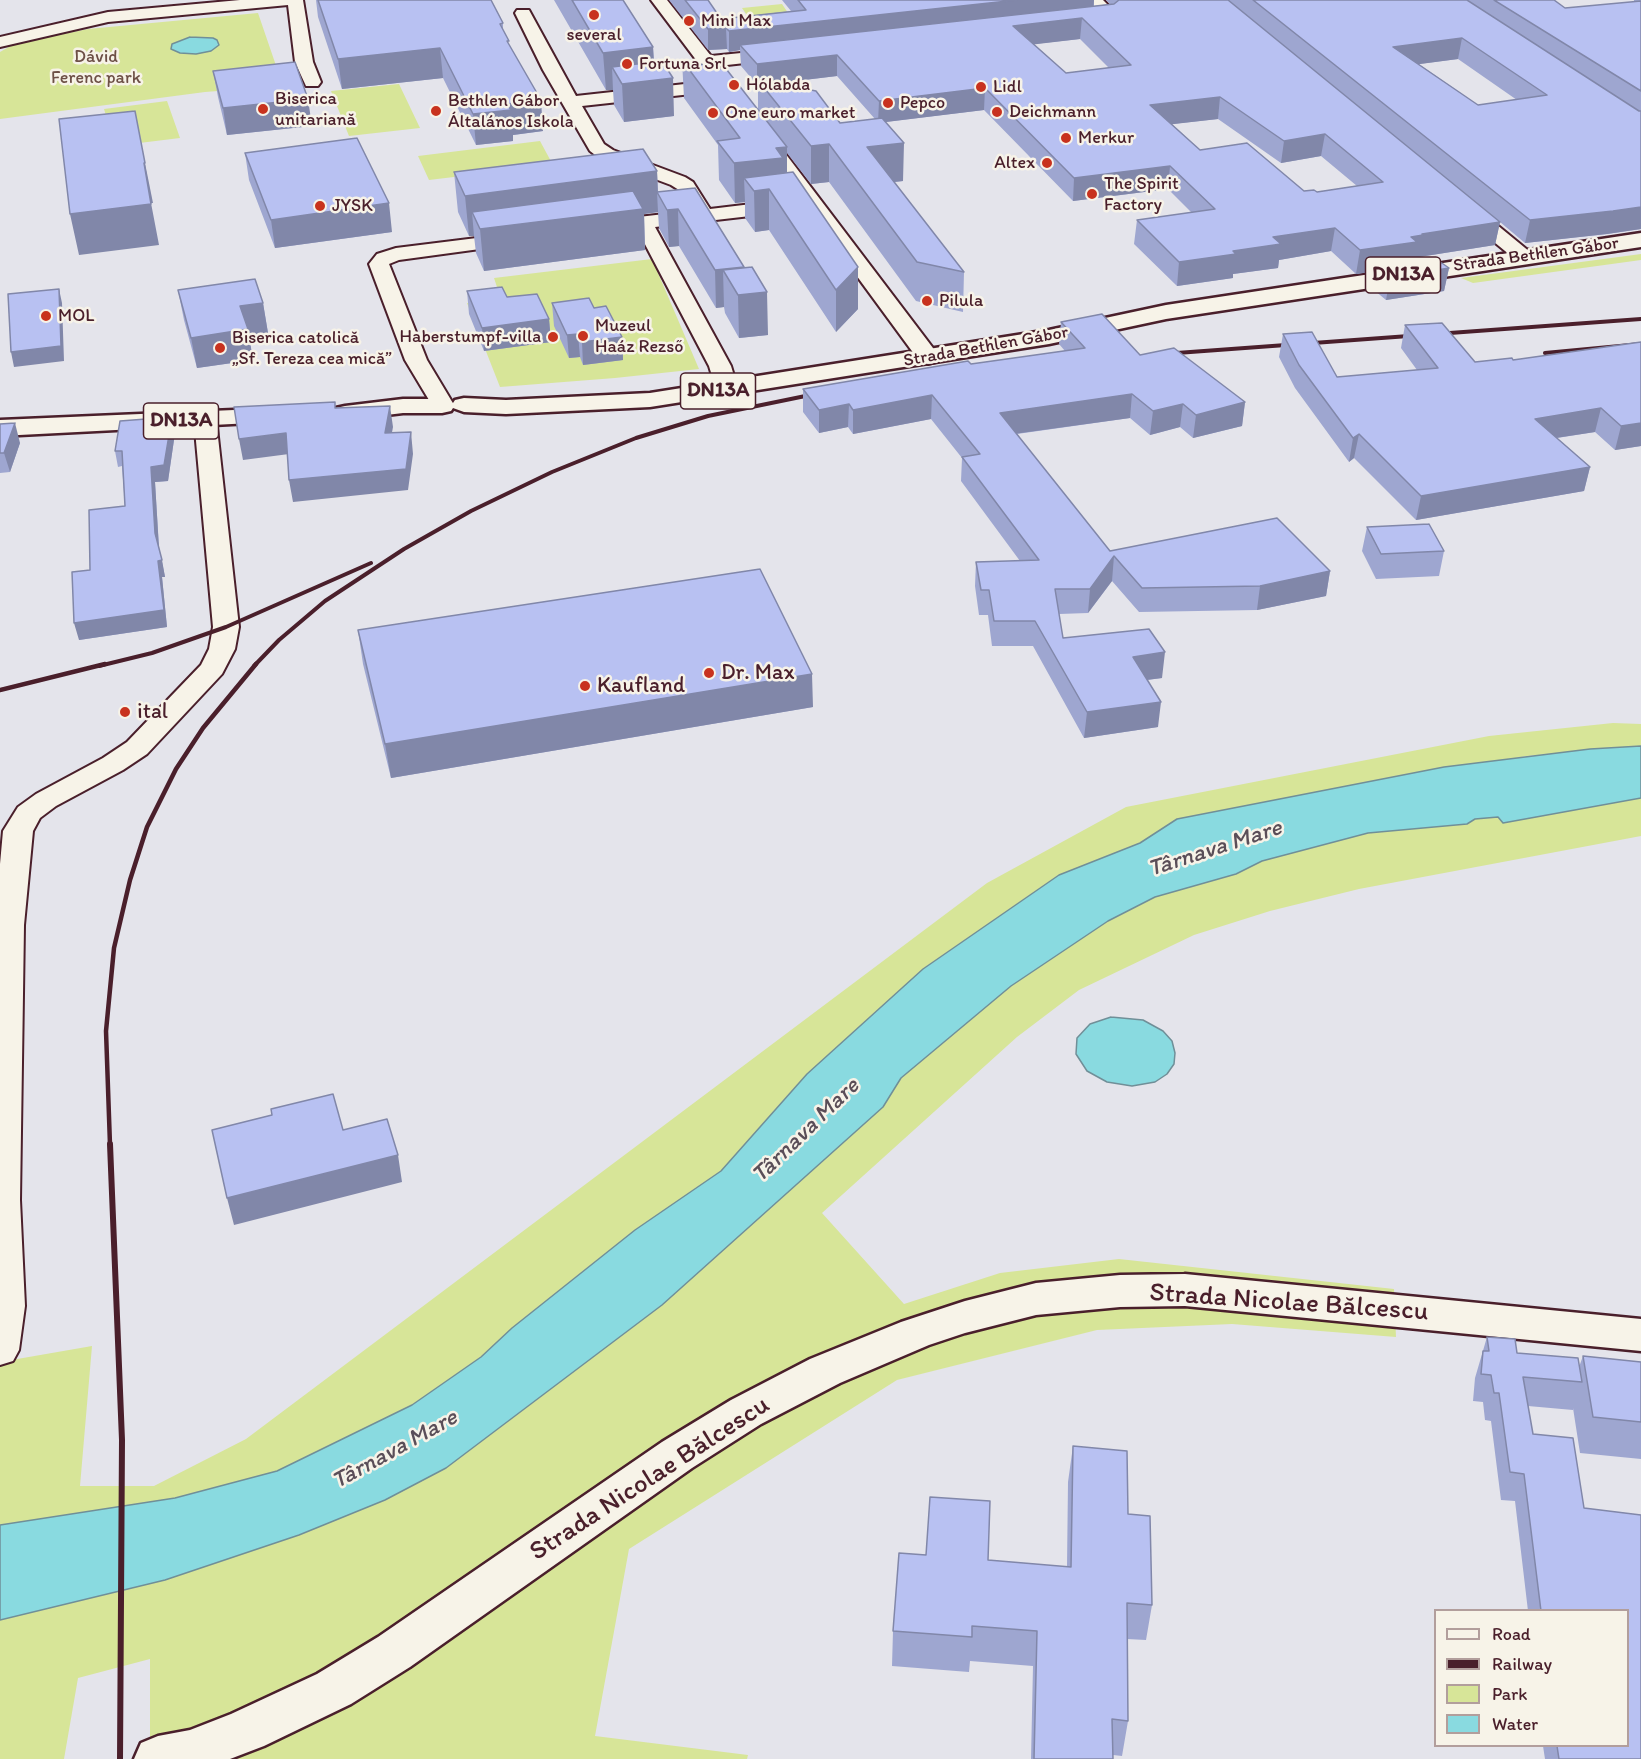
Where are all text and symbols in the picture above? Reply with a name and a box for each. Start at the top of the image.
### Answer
marker: several [587,8,601,22]
place label: Mini Max [701,10,771,32]
marker: Mini Max [682,14,696,28]
place label: several [566,24,622,46]
park label: Dávid Ferenc park [51,46,141,88]
place label: Fortuna Srl [639,53,727,75]
marker: Fortuna Srl [620,57,634,71]
place label: Hólabda [746,74,810,96]
place label: Lidl [993,76,1022,98]
marker: Hólabda [727,78,741,92]
marker: Lidl [974,80,988,94]
place label: Biserica unitariană [275,88,356,130]
place label: Bethlen Gábor Általános Iskola [448,90,574,132]
place label: Pepco [900,92,945,114]
marker: Pepco [881,96,895,110]
place label: Deichmann [1009,101,1096,123]
marker: Biserica unitariană [256,102,270,116]
place label: One euro market [725,102,856,124]
marker: Bethlen Gábor Általános Iskola [429,104,443,118]
marker: Deichmann [990,105,1004,119]
marker: One euro market [706,106,720,120]
place label: Merkur [1078,127,1134,149]
marker: Merkur [1059,131,1073,145]
place label: Altex [994,152,1035,174]
marker: Altex [1040,156,1054,170]
place label: The Spirit Factory [1104,173,1179,216]
marker: The Spirit Factory [1085,187,1099,201]
place label: JYSK [332,195,373,217]
marker: JYSK [313,199,327,213]
street label: Strada Bethlen Gábor [1452,233,1620,277]
road number: DN13A [1366,257,1440,293]
place label: Pilula [939,290,983,312]
marker: Pilula [920,294,934,308]
place label: MOL [58,305,94,327]
marker: MOL [39,309,53,323]
place label: Muzeul Haáz Rezső [595,315,684,358]
street label: Strada Bethlen Gábor [902,322,1070,372]
place label: Haberstumpf-villa [400,326,541,348]
place label: Biserica catolică „Sf. Tereza cea mică” [232,327,392,370]
marker: Muzeul Haáz Rezső [576,329,590,343]
marker: Haberstumpf-villa [546,330,560,344]
marker: Biserica catolică „Sf. Tereza cea mică” [213,341,227,355]
road number: DN13A [680,373,756,409]
road number: DN13A [144,403,219,439]
place label: Dr. Max [721,660,794,686]
marker: Dr. Max [702,666,716,680]
place label: Kaufland [597,673,685,699]
marker: Kaufland [578,679,592,693]
place label: ital [137,699,168,725]
marker: ital [118,705,132,719]
water label: Târnava Mare [1144,814,1286,884]
water label: Târnava Mare [746,1072,866,1190]
street label: Strada Nicolae Bălcescu [1148,1277,1430,1329]
street label: Strada Nicolae Bălcescu [524,1389,776,1569]
water label: Târnava Mare [327,1404,463,1496]
legend [1434,1609,1629,1747]
text: Road [1492,1623,1531,1645]
text: Railway [1492,1653,1552,1675]
text: Park [1492,1683,1527,1705]
text: Water [1492,1713,1538,1735]

